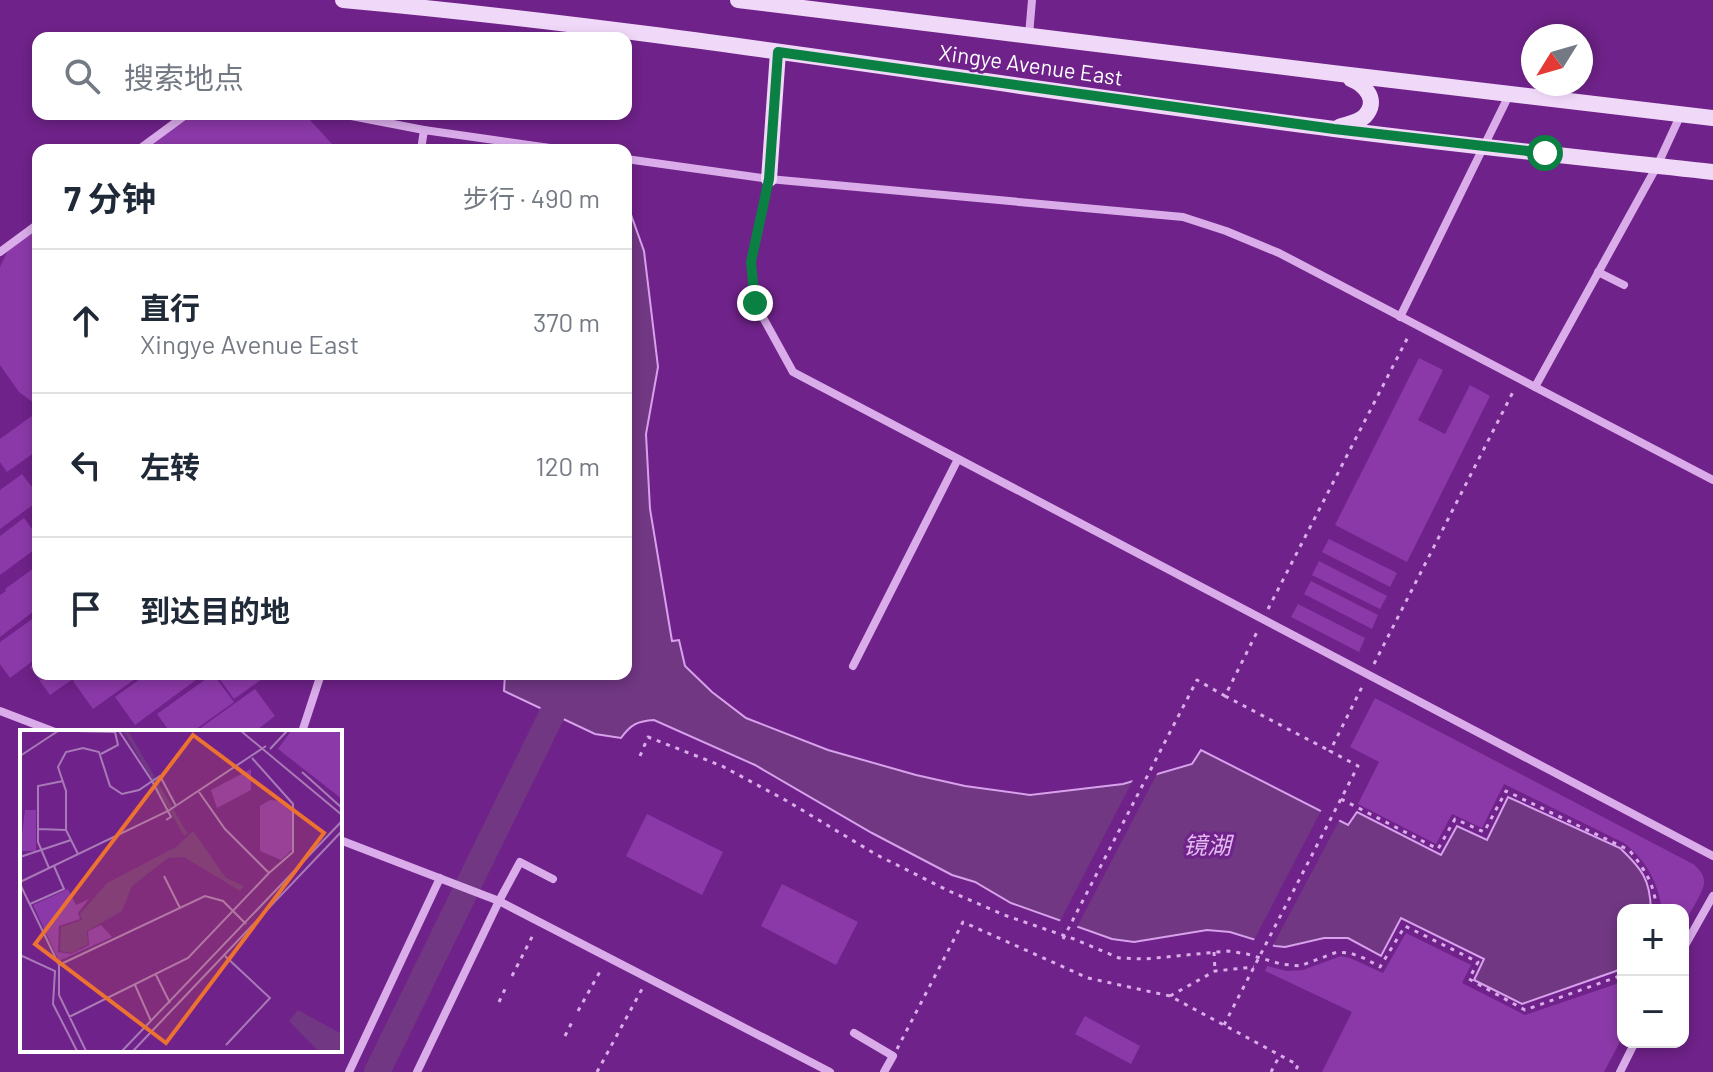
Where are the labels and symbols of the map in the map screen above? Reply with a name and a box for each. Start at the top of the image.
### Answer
north arrow [1521,24,1593,96]
street label: Xingye Avenue East [937,38,1125,90]
route start [1527,135,1563,171]
route end [737,285,773,321]
inset map [20,730,342,1052]
water label: 镜湖 [1183,830,1235,859]

